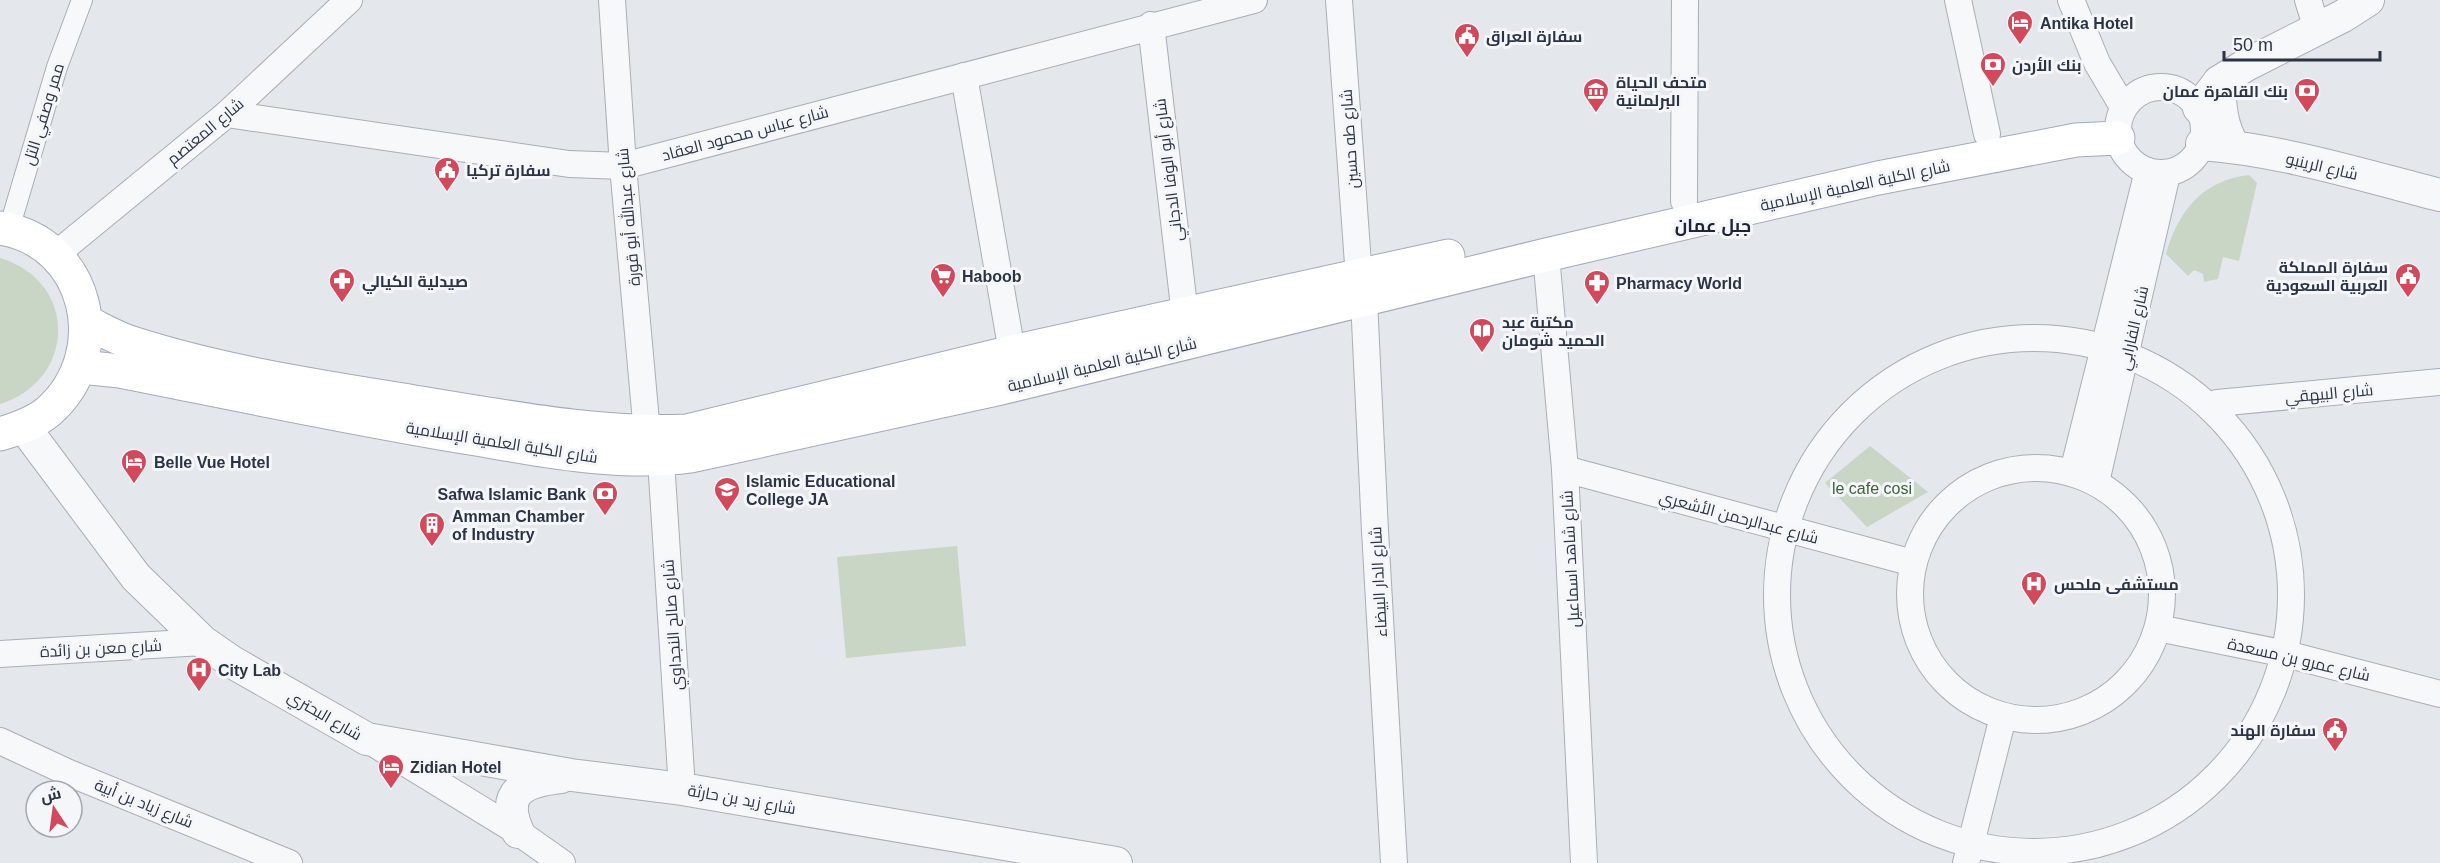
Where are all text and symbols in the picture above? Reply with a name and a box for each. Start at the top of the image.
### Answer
hotel icon: Antika Hotel [2005,8,2035,46]
place label: Antika Hotel [2040,15,2133,32]
public building icon: سفارة العراق [1452,21,1482,59]
scale bar [2224,24,2380,62]
place label: سفارة العراق [1486,28,1582,46]
text: 50 m [2233,35,2273,55]
bank icon: بنك الأردن [1978,50,2008,88]
place label: بنك الأردن [2012,57,2081,75]
street label: ممر وصفي التل [20,61,72,169]
place label: متحف الحياة البرلمانية [1616,74,1707,110]
museum icon: متحف الحياة البرلمانية [1581,76,1611,114]
bank icon: بنك القاهرة عمان [2292,76,2322,114]
place label: بنك القاهرة عمان [2163,83,2288,101]
street label: شارع طه حسين [1338,89,1364,189]
street label: شارع المعتصم [164,95,249,170]
street label: شارع أبو الوفا الدجاني [1150,97,1191,242]
street label: شارع عباس محمود العقاد [660,103,831,167]
street label: شارع عبدالله أبو قورة [612,147,646,287]
street label: شارع الرينبو [2284,150,2359,186]
public building icon: سفارة تركيا [432,155,462,193]
street label: شارع الكلية العلمية الإسلامية [1759,157,1952,217]
place label: سفارة تركيا [466,162,550,180]
district label: جبل عمان [1675,216,1751,237]
place label: سفارة المملكة العربية السعودية [2266,259,2388,295]
supermarket icon: Haboob [928,261,958,299]
public building icon: سفارة المملكة العربية السعودية [2393,261,2423,299]
pharmacy icon: صيدلية الكيالي [327,266,357,304]
place label: Haboob [962,268,1022,285]
pharmacy icon: Pharmacy World [1582,268,1612,306]
place label: صيدلية الكيالي [362,273,468,294]
place label: Pharmacy World [1616,275,1742,292]
street label: شارع الفارابي [2116,284,2156,373]
place label: مكتبة عبد الحميد شومان [1502,314,1605,350]
library icon: مكتبة عبد الحميد شومان [1467,316,1497,354]
street label: شارع الكلية العلمية الإسلامية [1006,334,1199,397]
street label: شارع البيهقي [2284,381,2374,411]
street label: شارع الكلية العلمية الإسلامية [404,419,599,469]
hotel icon: Belle Vue Hotel [119,447,149,485]
place label: Belle Vue Hotel [154,454,270,471]
place label: Islamic Educational College JA [746,473,895,508]
school or university icon: Islamic Educational College JA [712,475,742,513]
bank icon: Safwa Islamic Bank [590,479,620,517]
park label: le cafe cosi [1832,480,1912,497]
place label: Safwa Islamic Bank [437,486,586,503]
street label: شارع عبدالرحمن الأشعري [1656,488,1820,552]
street label: شارع شاهد اسماعيل [1558,490,1586,628]
place label: Amman Chamber of Industry [452,508,584,543]
building icon: Amman Chamber of Industry [417,510,447,548]
street label: شارع الدار البيضاء [1367,526,1393,638]
street label: شارع صالح النجداوي [659,559,691,691]
hospital icon: مستشفى ملحس [2019,569,2049,607]
place label: مستشفى ملحس [2054,576,2179,594]
street label: شارع عمرو بن مسعدة [2225,635,2372,687]
street label: شارع معن بن زائدة [40,637,163,663]
hospital icon: City Lab [184,655,214,693]
place label: City Lab [218,662,281,679]
street label: شارع البحتري [282,687,365,748]
public building icon: سفارة الهند [2320,715,2350,753]
place label: سفارة الهند [2230,722,2316,740]
hotel icon: Zidian Hotel [376,752,406,790]
place label: Zidian Hotel [410,759,502,776]
street label: شارع زياد بن أبية [91,775,196,834]
north arrow [24,779,84,839]
street label: شارع زيد بن حارثة [686,782,797,820]
text: ش [39,784,63,806]

